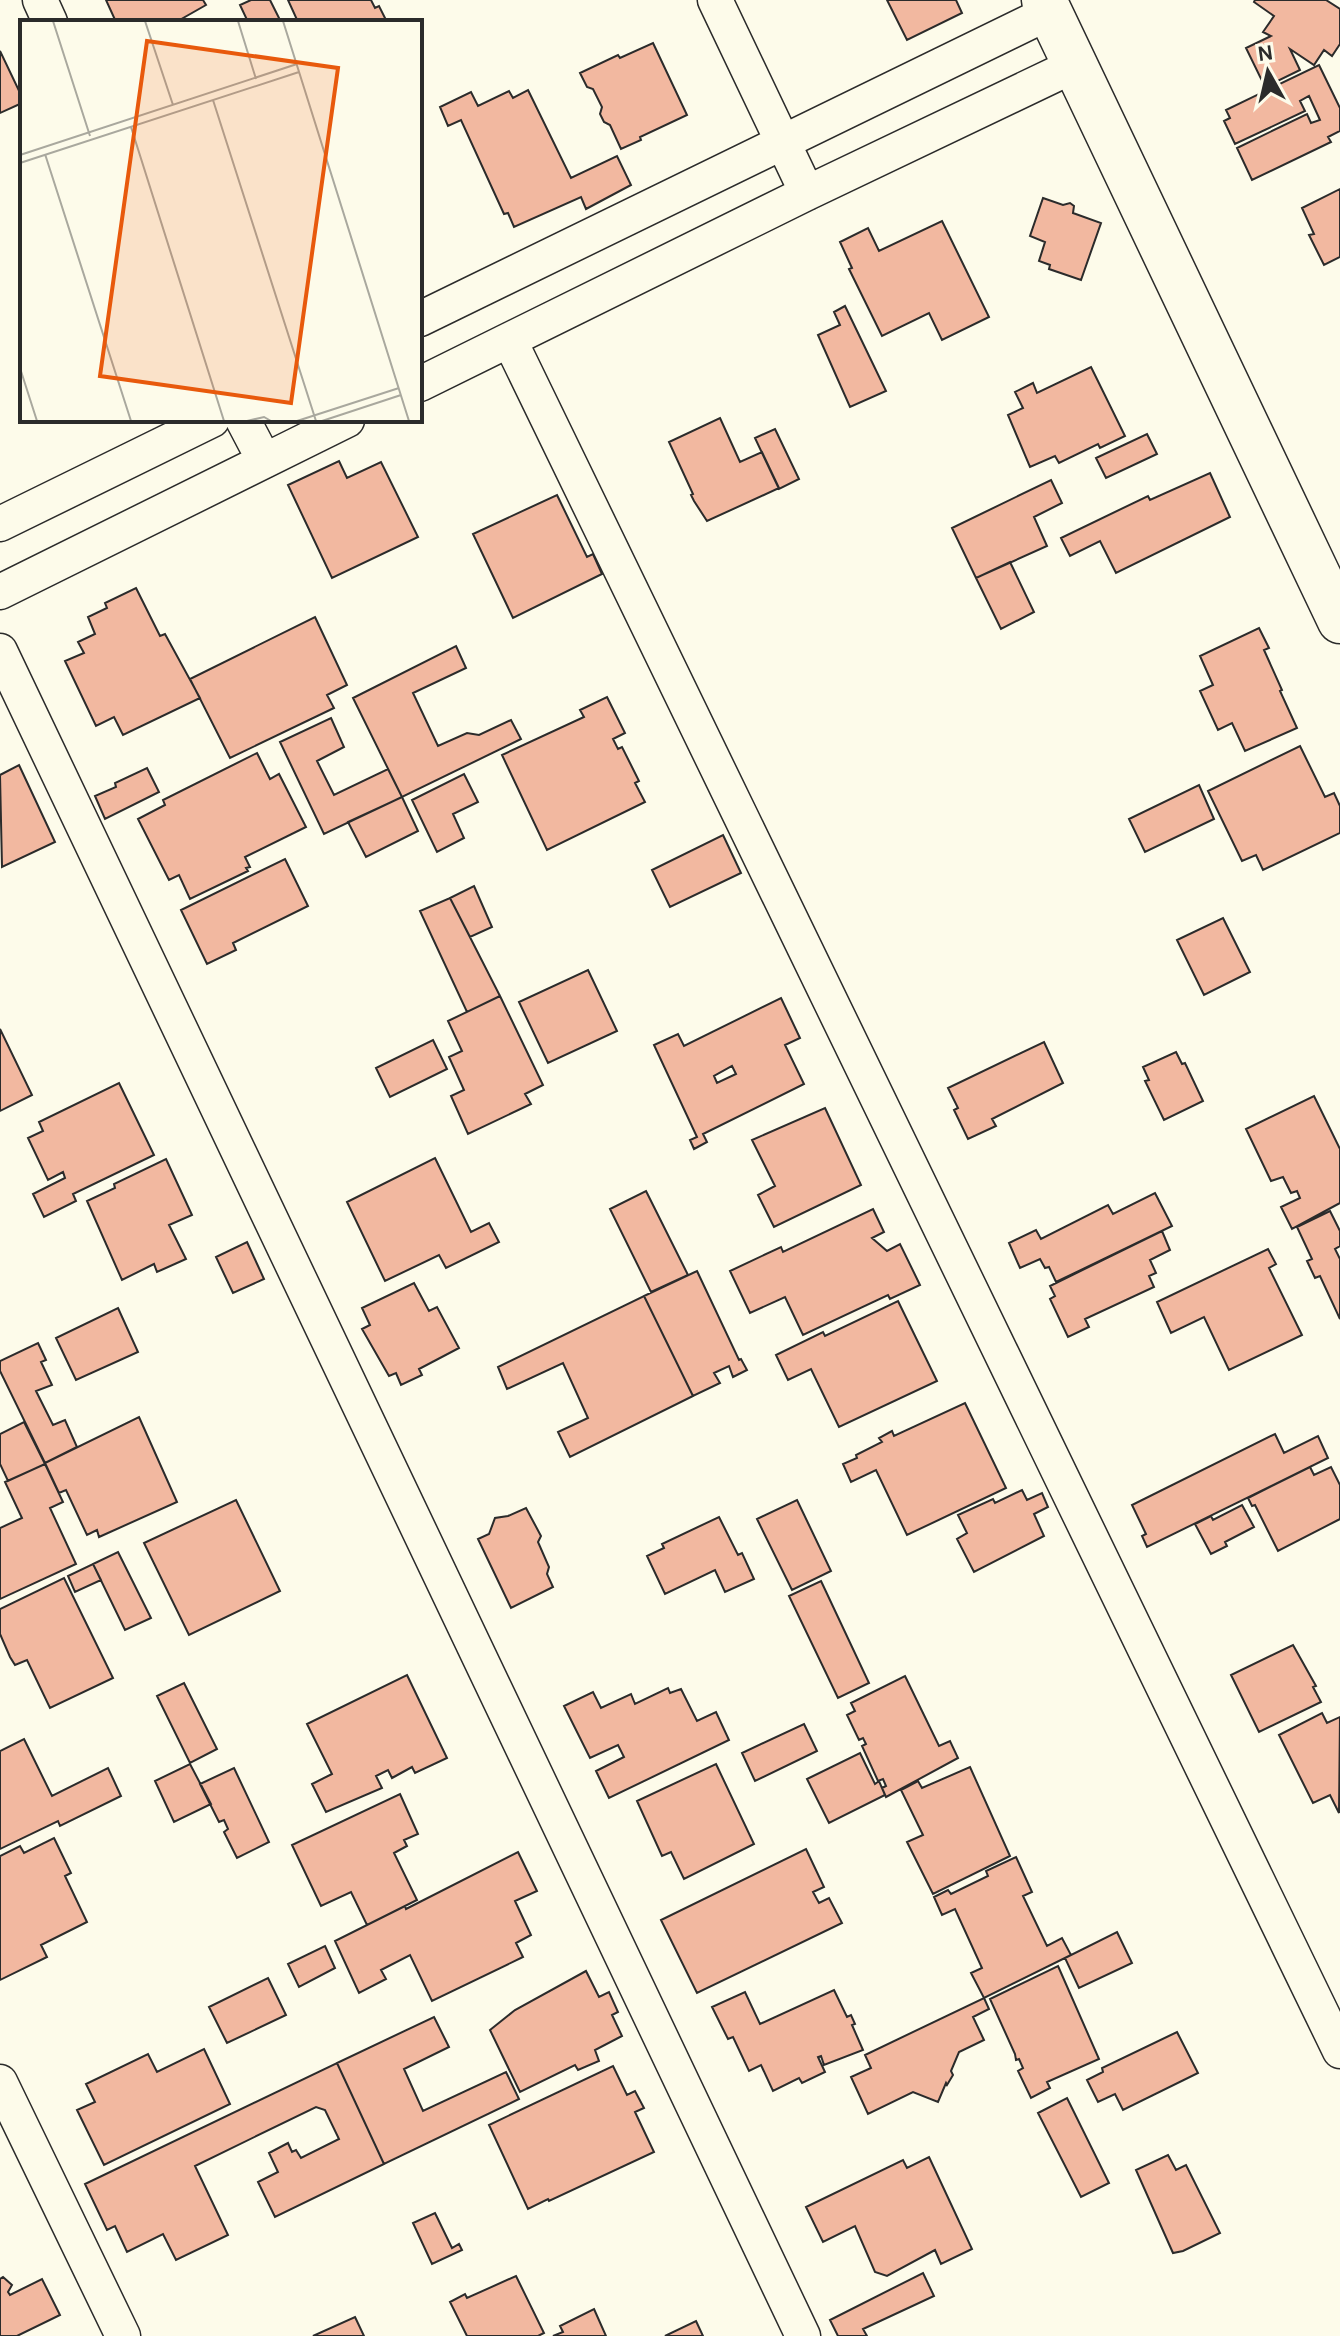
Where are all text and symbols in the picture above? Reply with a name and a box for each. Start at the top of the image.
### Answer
inset map [20,20,422,422]
north arrow [1228,32,1308,112]
text: N [1256,39,1275,67]

